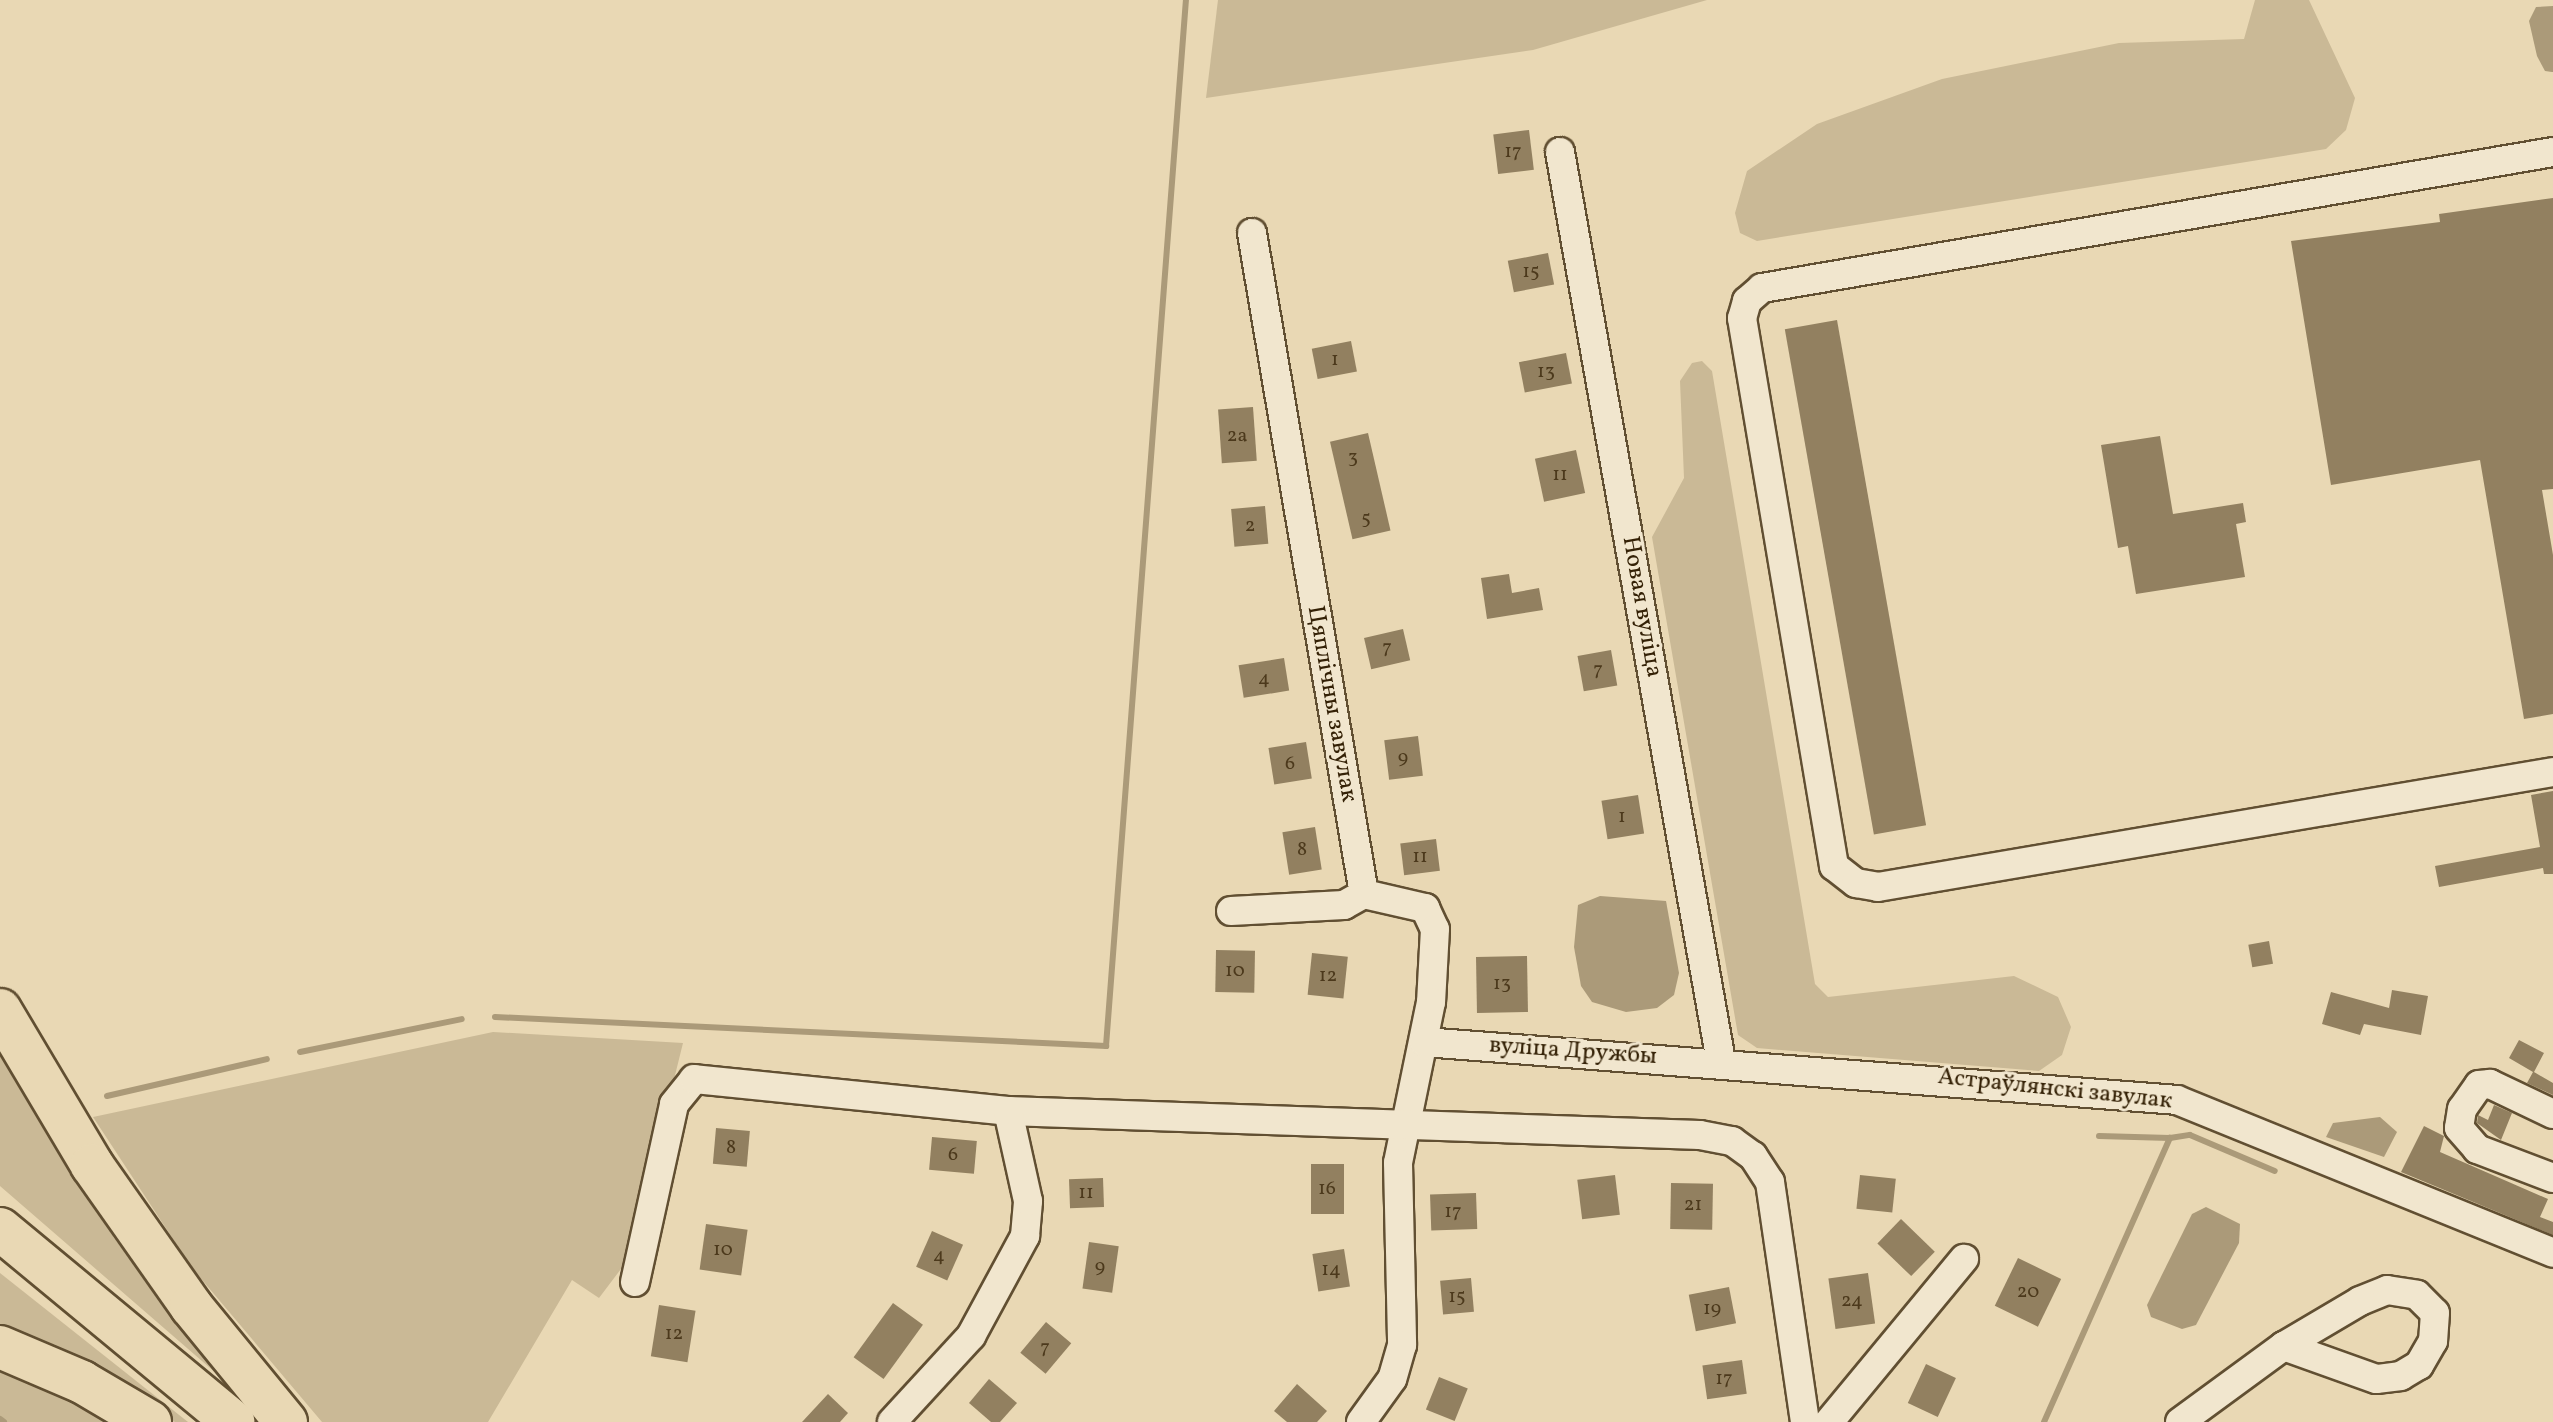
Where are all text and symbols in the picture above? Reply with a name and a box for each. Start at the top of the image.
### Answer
house number: 17 [1504,140,1522,164]
house number: 15 [1522,260,1540,284]
house number: 1 [1331,348,1339,372]
house number: 13 [1537,360,1555,384]
house number: 2а [1227,424,1247,448]
house number: 3 [1348,446,1358,470]
house number: 11 [1552,463,1568,487]
house number: 5 [1361,507,1371,531]
house number: 2 [1245,514,1255,538]
street label: Новая вуліца [1614,534,1668,680]
street label: Цяплічны завулак [1300,604,1362,804]
house number: 7 [1382,636,1392,660]
house number: 7 [1593,658,1603,682]
house number: 4 [1258,667,1270,691]
house number: 9 [1398,746,1408,770]
house number: 6 [1285,752,1295,776]
house number: 1 [1618,805,1626,829]
house number: 8 [1297,838,1307,862]
house number: 11 [1412,845,1428,869]
house number: 10 [1225,959,1245,983]
house number: 12 [1319,964,1337,988]
house number: 13 [1493,972,1511,996]
street label: вуліца Дружбы [1488,1032,1658,1072]
street label: Астраўлянскі завулак [1936,1063,2174,1117]
house number: 8 [726,1136,736,1160]
house number: 6 [948,1143,958,1167]
house number: 16 [1318,1177,1336,1201]
house number: 11 [1078,1181,1094,1205]
house number: 21 [1684,1193,1702,1217]
house number: 17 [1444,1200,1462,1224]
house number: 10 [713,1238,733,1262]
house number: 4 [933,1244,945,1268]
house number: 9 [1095,1255,1105,1279]
house number: 14 [1321,1258,1341,1282]
house number: 20 [2017,1280,2039,1304]
house number: 15 [1448,1285,1466,1309]
house number: 24 [1841,1289,1863,1313]
house number: 19 [1703,1297,1721,1321]
house number: 12 [665,1322,683,1346]
house number: 7 [1040,1336,1050,1360]
house number: 17 [1715,1367,1733,1391]

